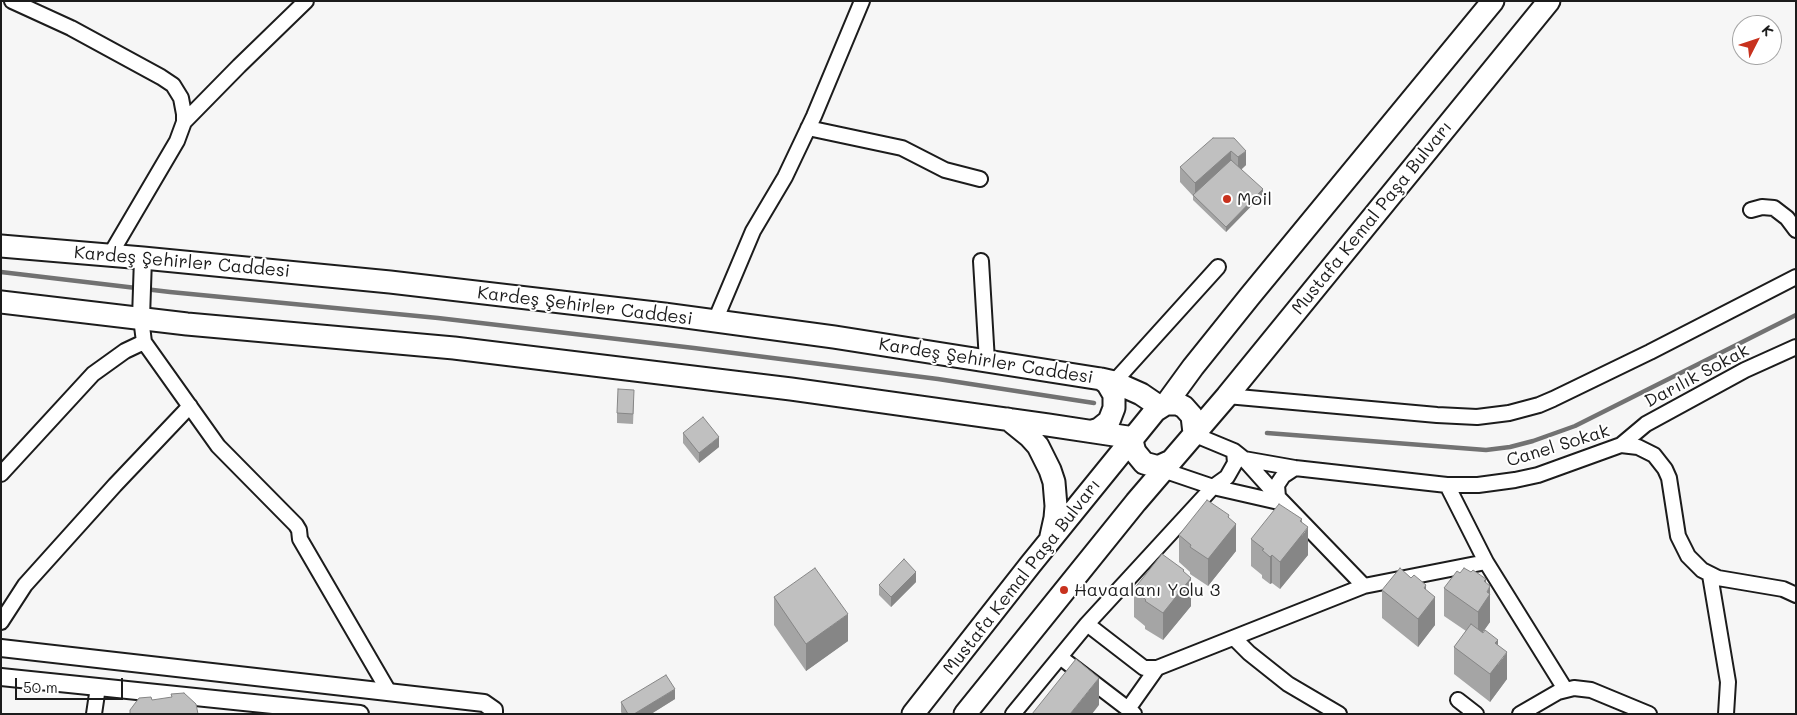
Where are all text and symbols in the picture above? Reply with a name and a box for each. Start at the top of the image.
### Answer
north arrow [1732,15,1782,65]
text: K [1758,21,1778,40]
street label: Mustafa Kemal Paşa Bulvarı [1287,117,1457,319]
place label: Moil [1237,188,1272,210]
marker: Moil [1221,193,1233,205]
street label: Kardeş Şehirler Caddesi [73,242,291,282]
street label: Kardeş Şehirler Caddesi [476,282,694,330]
street label: Kardeş Şehirler Caddesi [877,333,1095,389]
street label: Darılık Sokak [1641,339,1753,413]
street label: Canel Sokak [1504,420,1612,472]
street label: Mustafa Kemal Paşa Bulvarı [939,475,1105,679]
place label: Havaalanı Yolu 3 [1074,579,1220,601]
marker: Havaalanı Yolu 3 [1058,584,1070,596]
scale bar [18,668,125,700]
text: 50 m [23,677,58,697]

